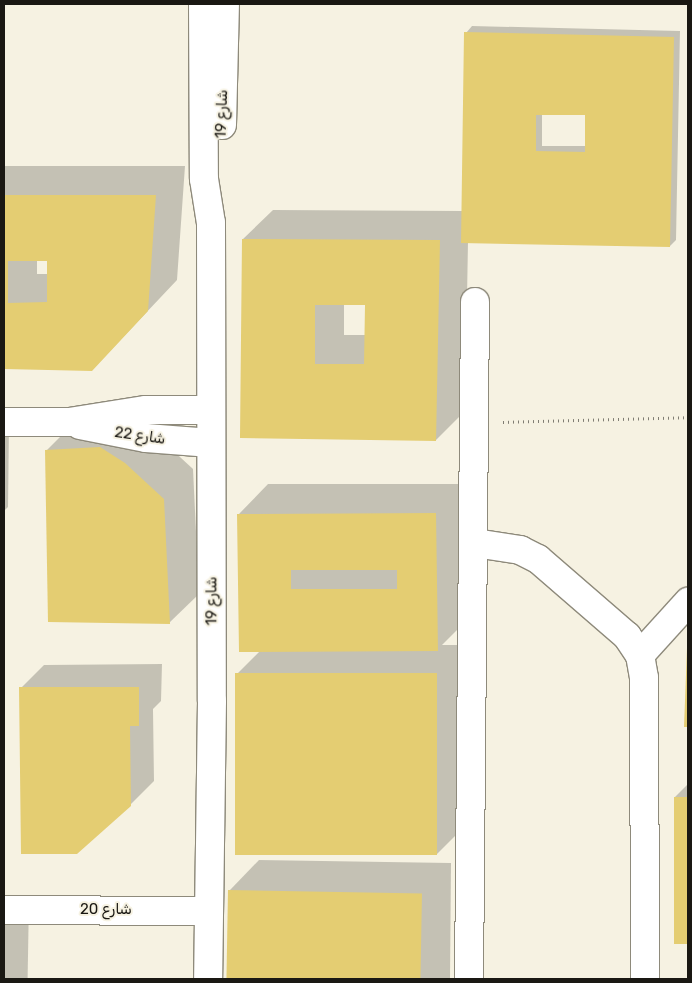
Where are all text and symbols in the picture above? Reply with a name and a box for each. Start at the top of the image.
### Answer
street label: شارع 19 [212,89,232,139]
street label: شارع 22 [113,424,167,448]
street label: شارع 19 [203,577,221,625]
street label: شارع 20 [80,901,132,919]

